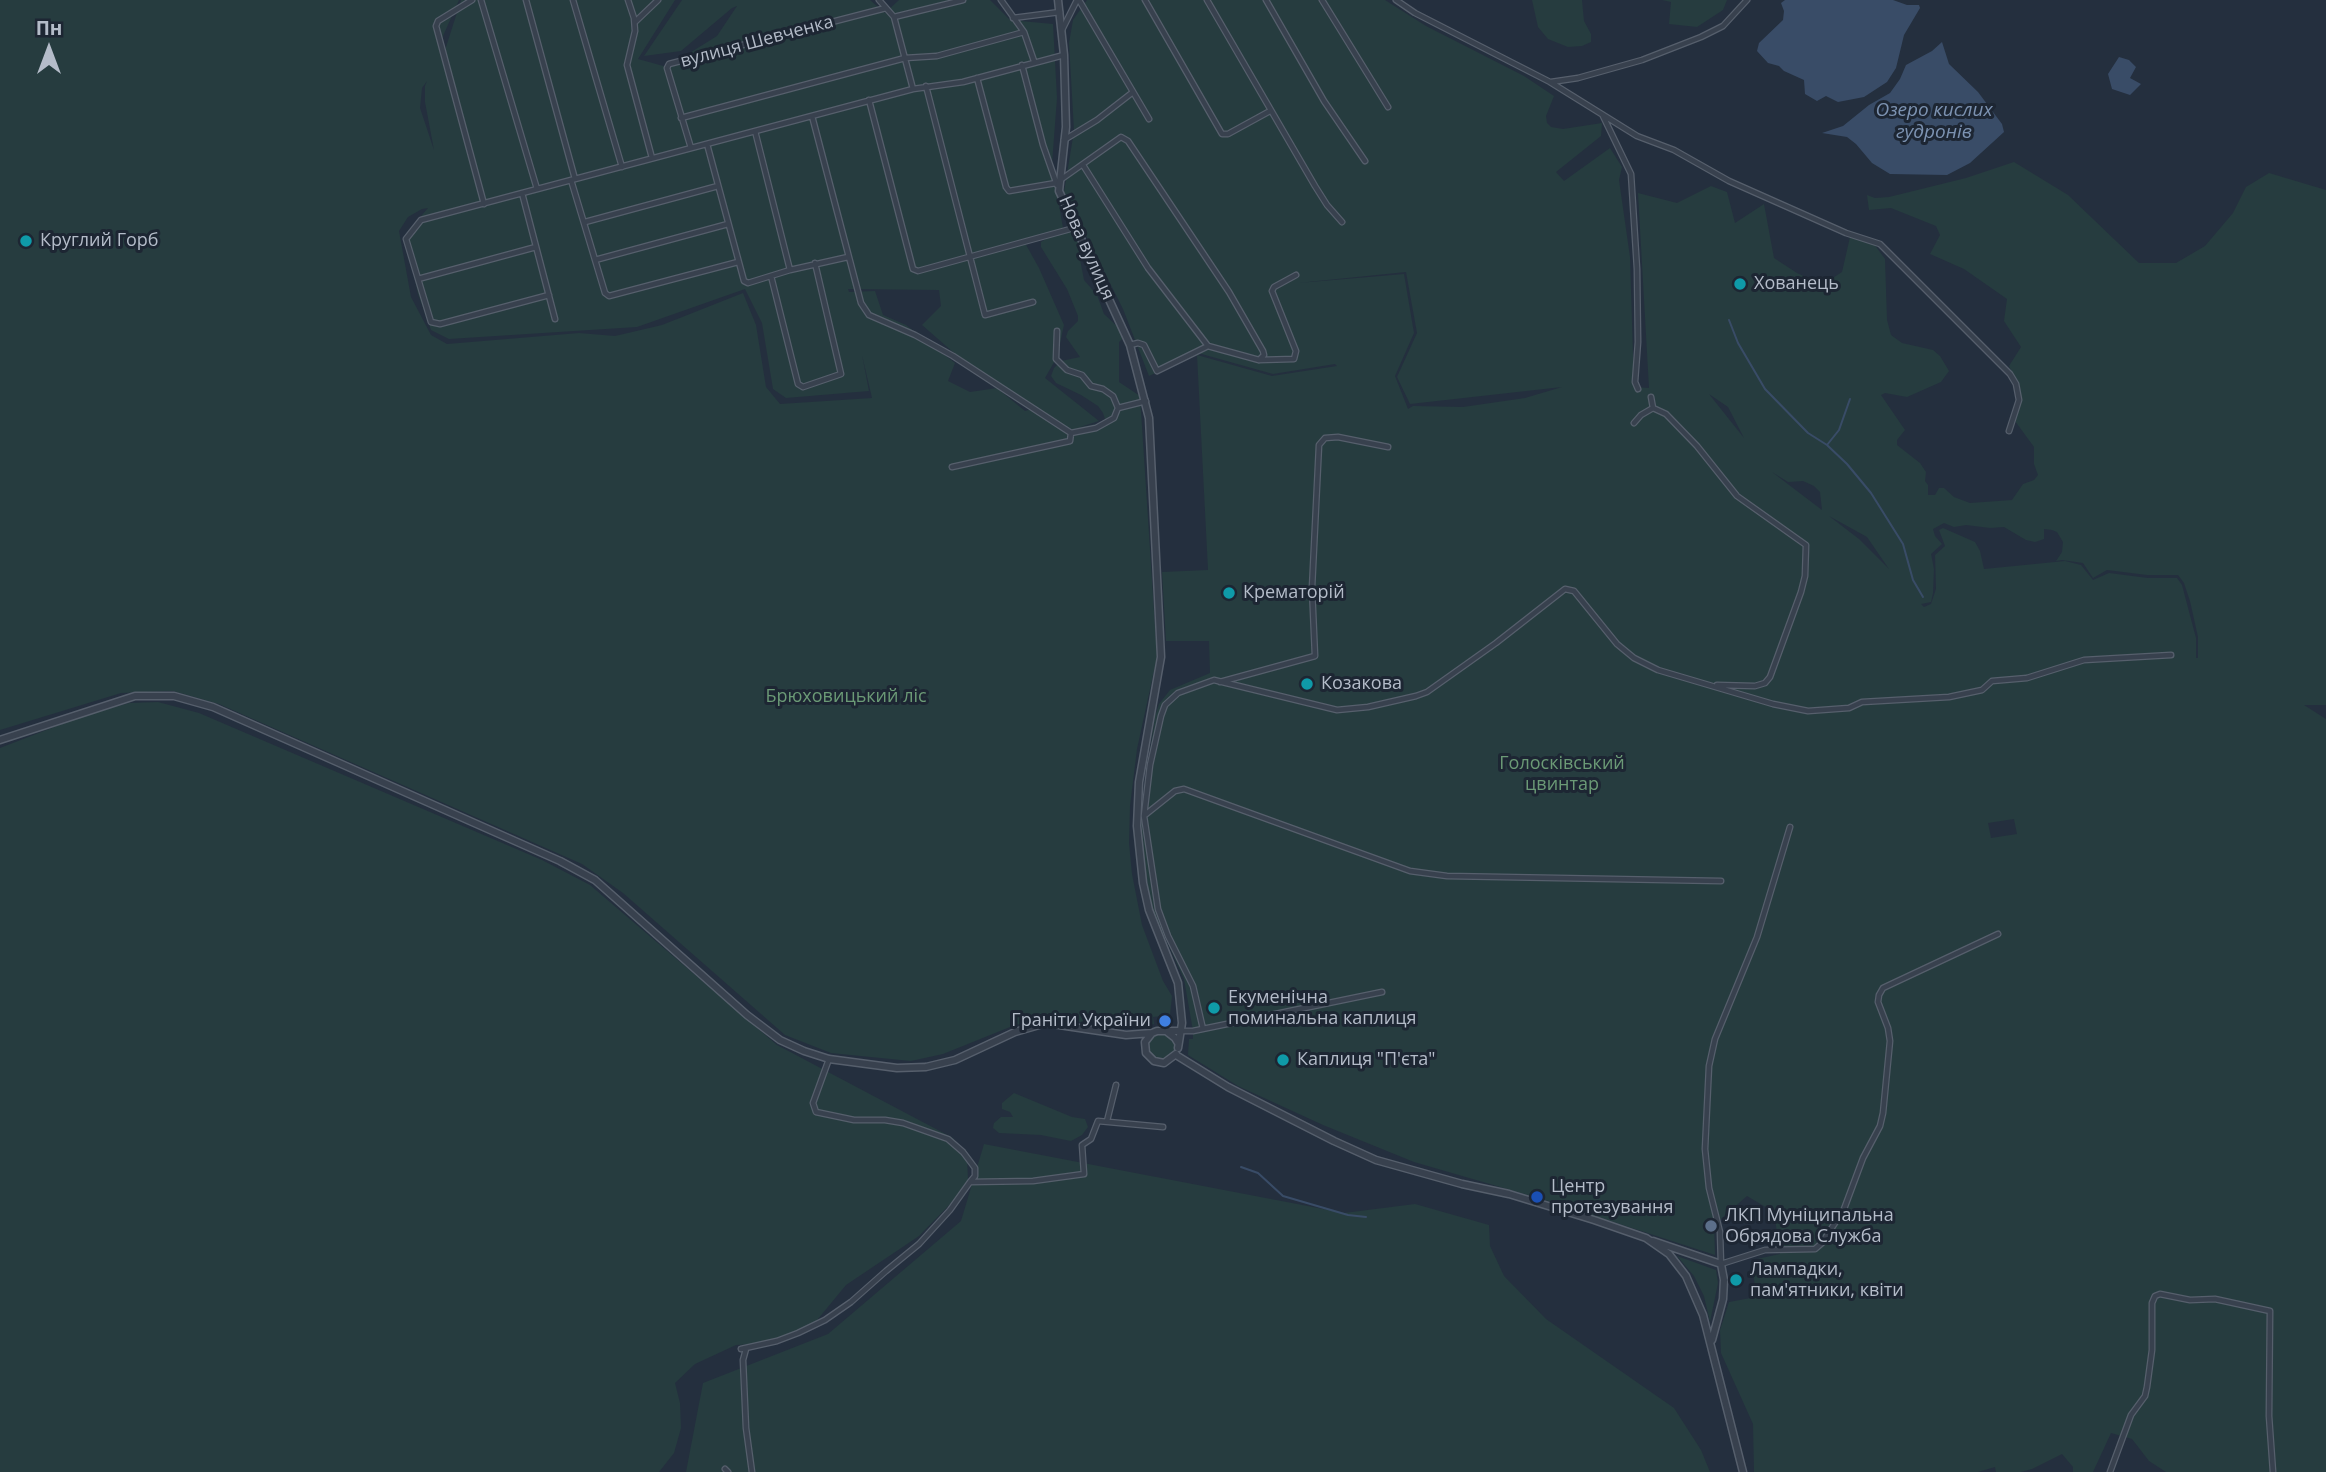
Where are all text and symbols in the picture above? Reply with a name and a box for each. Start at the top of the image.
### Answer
street label: вулиця Шевченка [678,11,836,73]
north arrow [14,14,84,84]
text: Пн [36,15,62,41]
water label: Озеро кислих гудронів [1875,100,1993,144]
street label: Нова вулиця [1053,193,1119,303]
place label: Круглий Горб [40,230,159,252]
marker: Круглий Горб [18,233,34,249]
place label: Хованець [1754,273,1839,295]
marker: Хованець [1732,276,1748,292]
place label: Крематорій [1243,582,1345,604]
marker: Крематорій [1221,585,1237,601]
place label: Козакова [1321,673,1402,695]
marker: Козакова [1299,676,1315,692]
park label: Брюховицький ліс [765,686,927,708]
park label: Голосківський цвинтар [1499,753,1625,796]
place label: Екуменічна поминальна каплиця [1228,987,1416,1030]
marker: Екуменічна поминальна каплиця [1206,1000,1222,1016]
place label: Граніти України [1011,1010,1151,1032]
marker: Граніти України [1157,1013,1173,1029]
place label: Каплиця "П'єта" [1297,1049,1436,1071]
marker: Каплиця "П'єта" [1275,1052,1291,1068]
place label: Центр протезування [1551,1176,1673,1218]
marker: Центр протезування [1529,1189,1545,1205]
place label: ЛКП Муніципальна Обрядова Служба [1725,1205,1894,1248]
marker: ЛКП Муніципальна Обрядова Служба [1703,1218,1719,1234]
place label: Лампадки, пам'ятники, квіти [1750,1259,1904,1302]
marker: Лампадки, пам'ятники, квіти [1728,1272,1744,1288]

